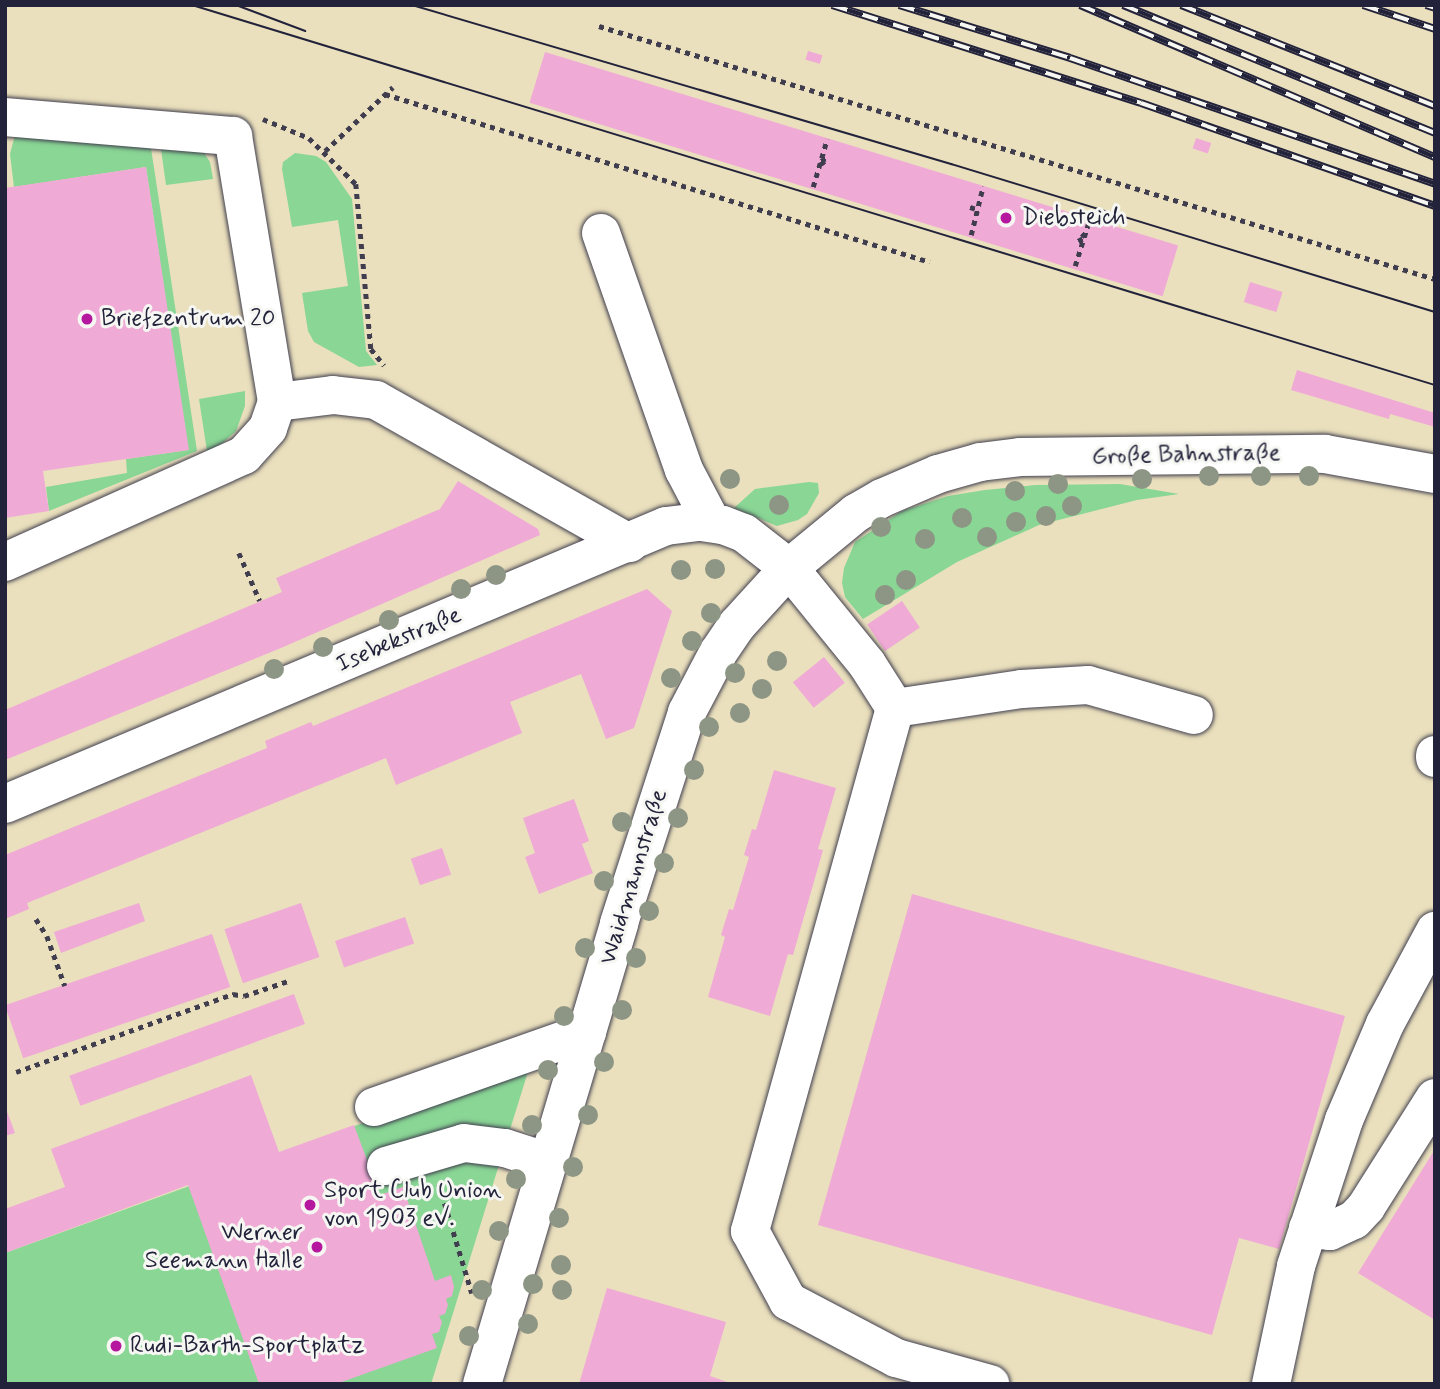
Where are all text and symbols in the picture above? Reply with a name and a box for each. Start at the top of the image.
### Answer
place label: Diebsteich [1022,204,1126,232]
marker: Diebsteich [996,208,1016,228]
place label: Briefzentrum 20 [101,305,275,333]
marker: Briefzentrum 20 [79,311,95,327]
street label: Große Bahnstraße [1091,439,1281,471]
street label: Isebekstraße [332,601,466,679]
street label: Waidmannstraße [594,786,674,968]
place label: Sport Club Union von 1903 eV. [324,1177,500,1233]
marker: Sport Club Union von 1903 eV. [302,1197,318,1213]
place label: Werner Seemann Halle [143,1219,303,1275]
marker: Werner Seemann Halle [309,1239,325,1255]
place label: Rudi-Barth-Sportplatz [130,1332,364,1360]
marker: Rudi-Barth-Sportplatz [108,1338,124,1354]

